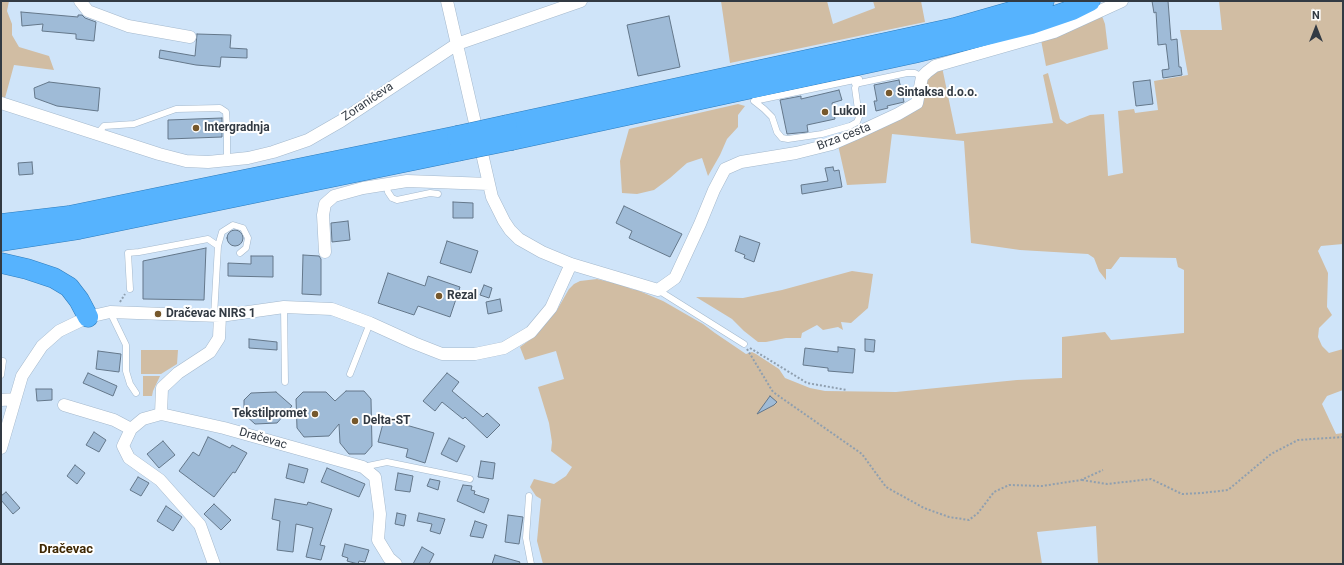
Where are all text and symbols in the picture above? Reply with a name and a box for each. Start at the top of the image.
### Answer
north arrow [1296,8,1336,48]
text: N [1312,9,1320,22]
street label: Zoranićeva [340,80,396,124]
place label: Sintaksa d.o.o. [897,86,977,100]
marker: Sintaksa d.o.o. [884,88,894,98]
place label: Lukoil [833,105,866,119]
marker: Lukoil [820,107,830,117]
street label: Brza cesta [815,120,873,154]
place label: Intergradnja [204,121,270,135]
marker: Intergradnja [191,123,201,133]
place label: Rezal [447,289,477,303]
marker: Rezal [434,291,444,301]
place label: Dračevac NIRS 1 [166,307,256,321]
marker: Dračevac NIRS 1 [153,309,163,319]
place label: Tekstilpromet [232,407,307,421]
marker: Tekstilpromet [310,409,320,419]
place label: Delta-ST [363,414,410,428]
marker: Delta-ST [350,416,360,426]
street label: Dračevac [237,425,289,453]
district label: Dračevac [39,542,93,558]

